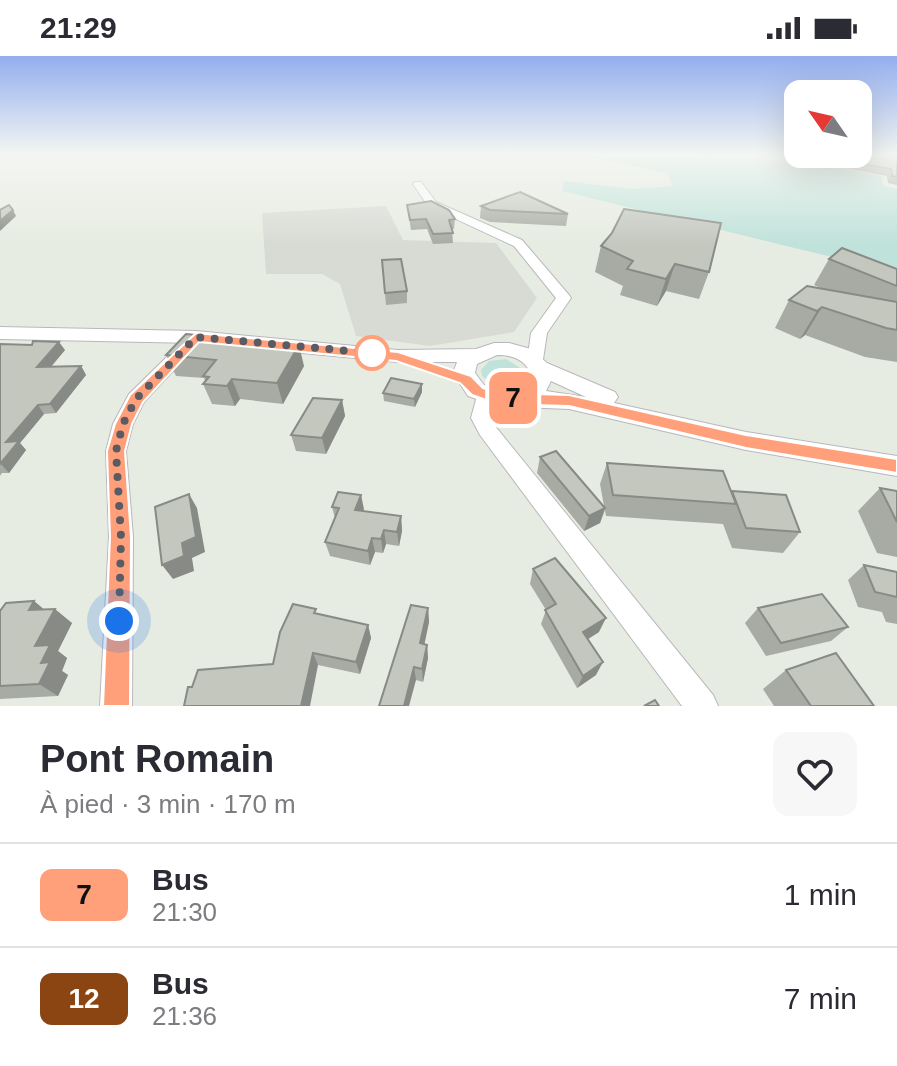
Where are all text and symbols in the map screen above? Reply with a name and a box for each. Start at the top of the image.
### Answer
text: 21:29 [40,11,117,44]
north arrow [784,80,872,168]
map controls [784,80,872,168]
unlabelled marker [355,336,389,370]
line badge: 7 [487,372,539,424]
text: 7 [505,382,521,413]
your location [99,601,139,641]
button: heart [773,732,857,816]
text: Pont Romain [40,738,274,780]
text: À pied · 3 min · 170 m [40,789,296,819]
text: Bus [152,863,209,896]
text: 1 min [784,878,857,911]
text: 7 [76,879,92,910]
text: 21:30 [152,897,217,927]
text: Bus [152,967,209,1000]
text: 7 min [784,982,857,1015]
text: 12 [68,983,100,1014]
text: 21:36 [152,1001,217,1031]

